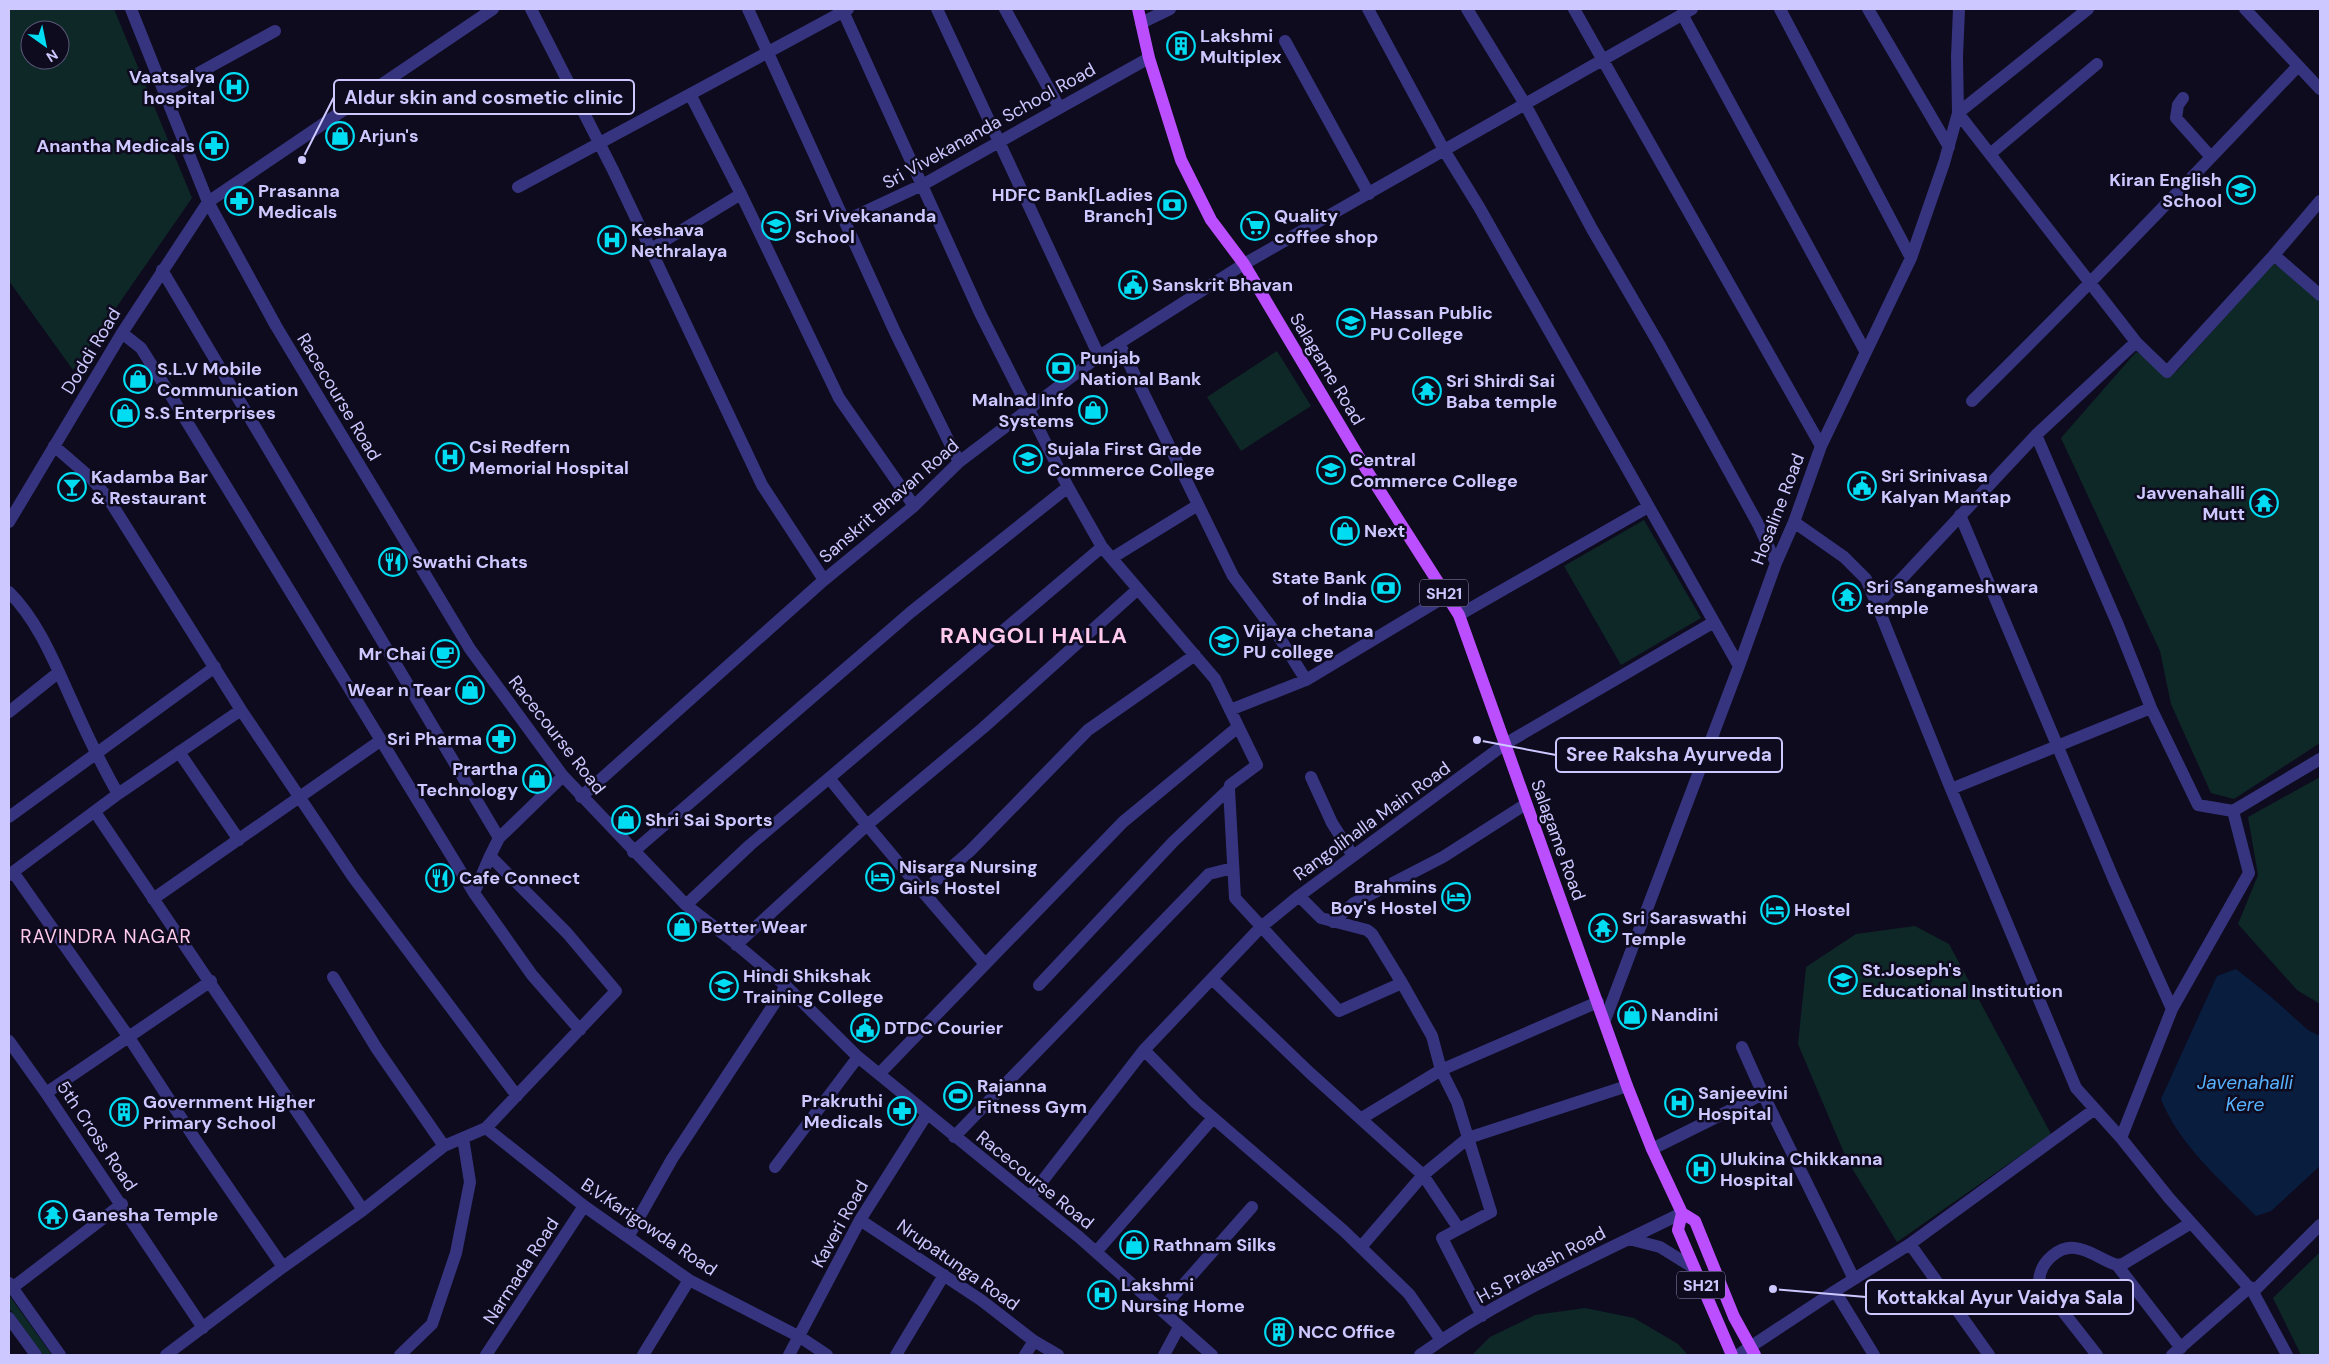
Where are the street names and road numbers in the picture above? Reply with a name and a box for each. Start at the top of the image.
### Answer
street label: Sri Vivekananda School Road [878,57,1100,195]
street label: Doddi Road [56,303,126,399]
street label: Salagame Road [1284,308,1370,430]
street label: Racecourse Road [291,329,387,465]
street label: Sanskrit Bhavan Road [814,434,964,568]
street label: Hosaline Road [1746,450,1810,568]
road number: SH21 [1420,580,1468,606]
street label: Racecourse Road [503,671,611,799]
street label: Rangolihalla Main Road [1289,756,1455,886]
street label: Salagame Road [1525,776,1591,904]
street label: 5th Cross Road [51,1076,143,1196]
street label: Racecourse Road [971,1125,1099,1235]
street label: B.V.Karigowda Road [576,1173,722,1281]
street label: Kaveri Road [806,1176,874,1272]
street label: Narmada Road [478,1213,564,1329]
street label: Nrupatunga Road [892,1214,1024,1316]
street label: H.S Prakash Road [1472,1221,1610,1309]
road number: SH21 [1677,1272,1725,1298]

